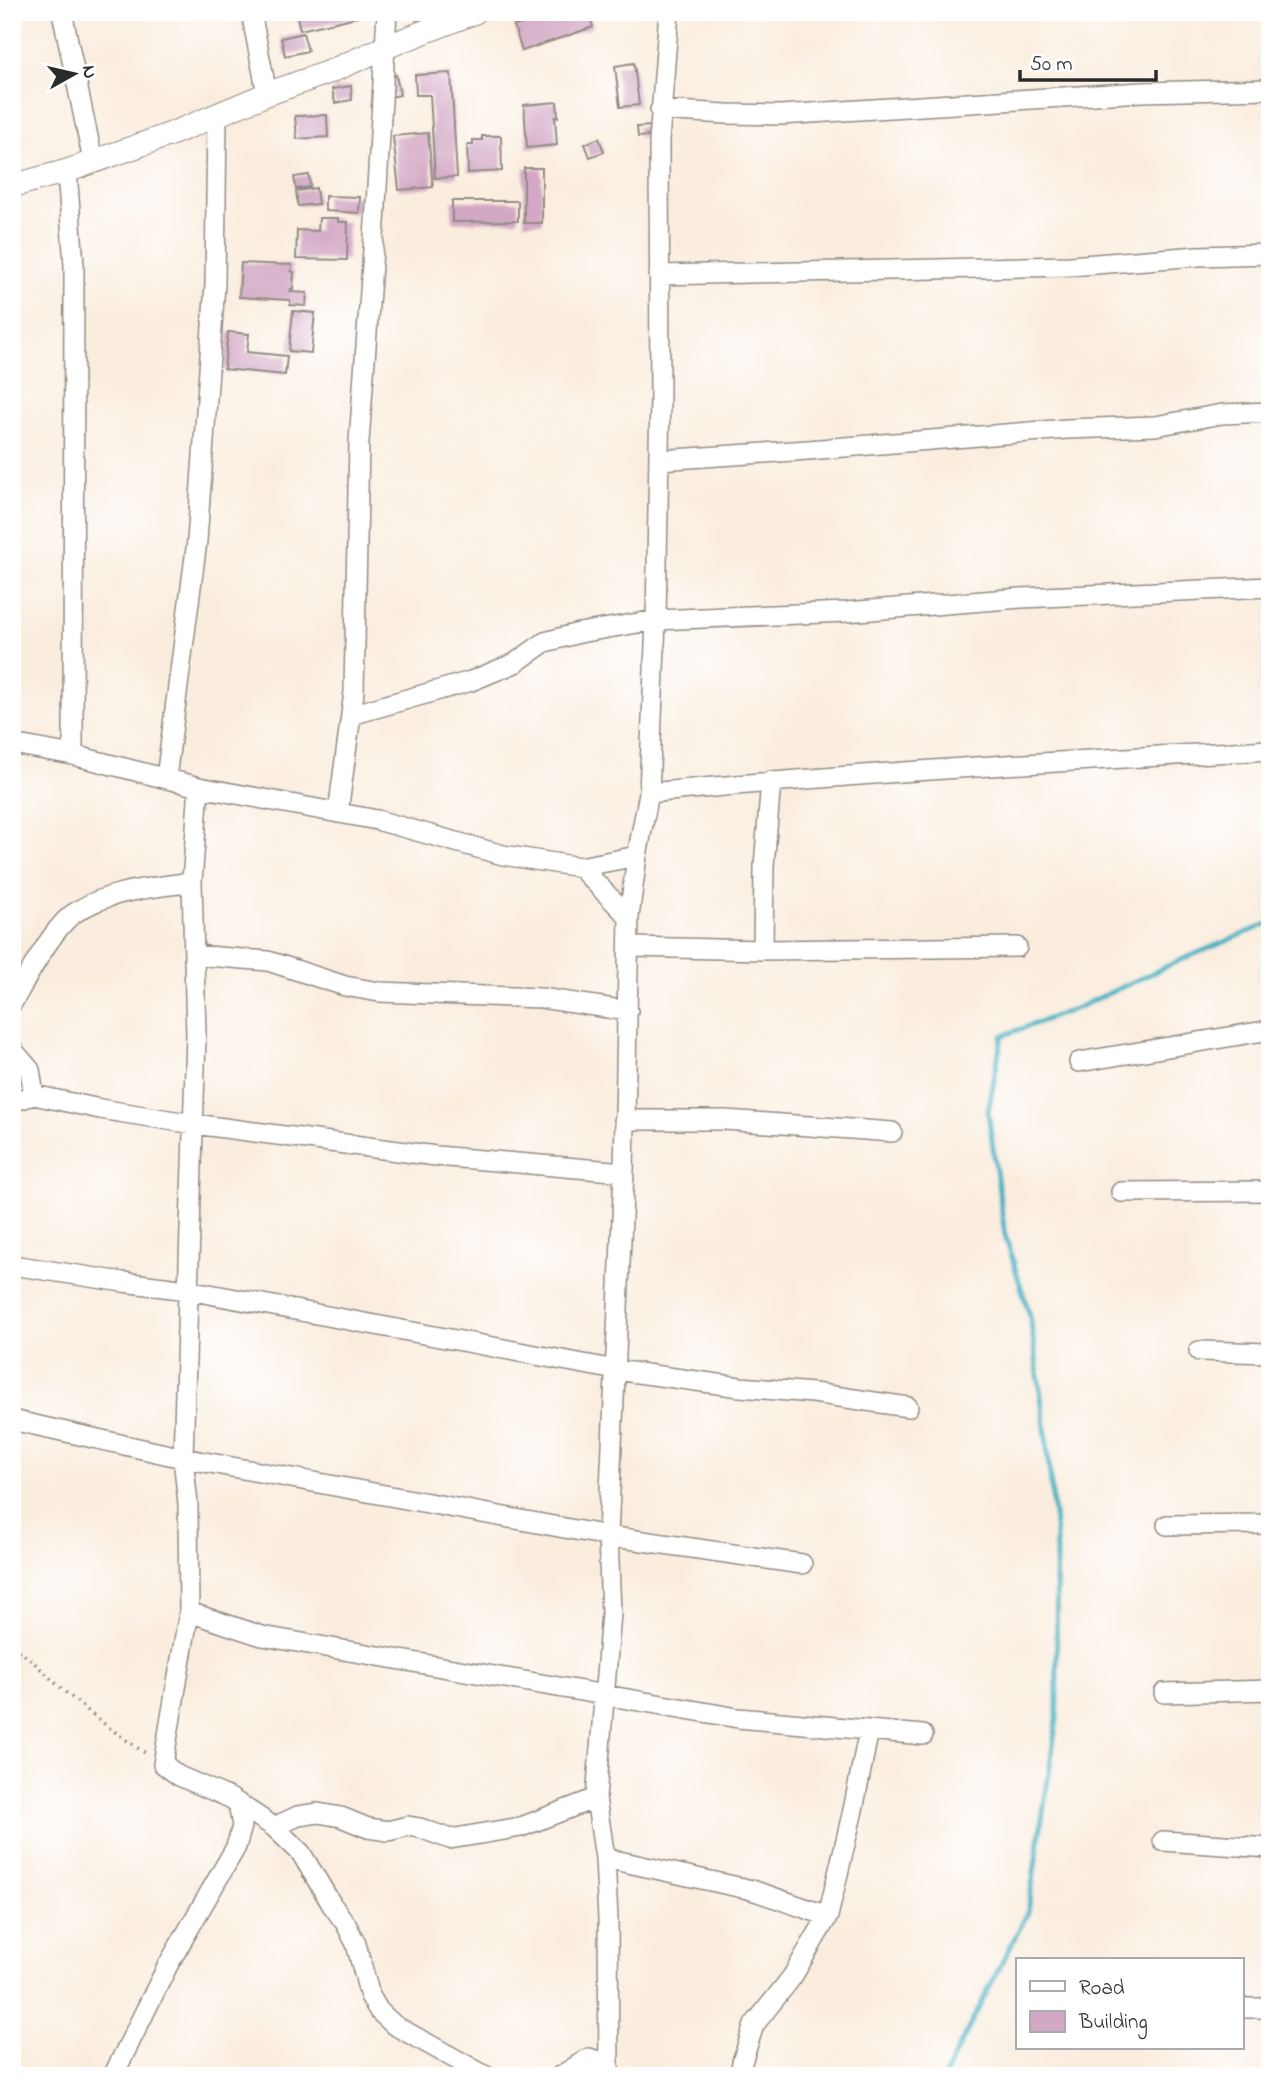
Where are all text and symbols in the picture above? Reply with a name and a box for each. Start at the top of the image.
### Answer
north arrow [38,38,108,108]
scale bar [1020,38,1156,82]
text: 50 m [1030,50,1073,80]
text: N [74,64,103,80]
legend [1016,1958,1244,2050]
text: Road [1079,1974,1125,2004]
text: Building [1078,2008,1148,2040]

